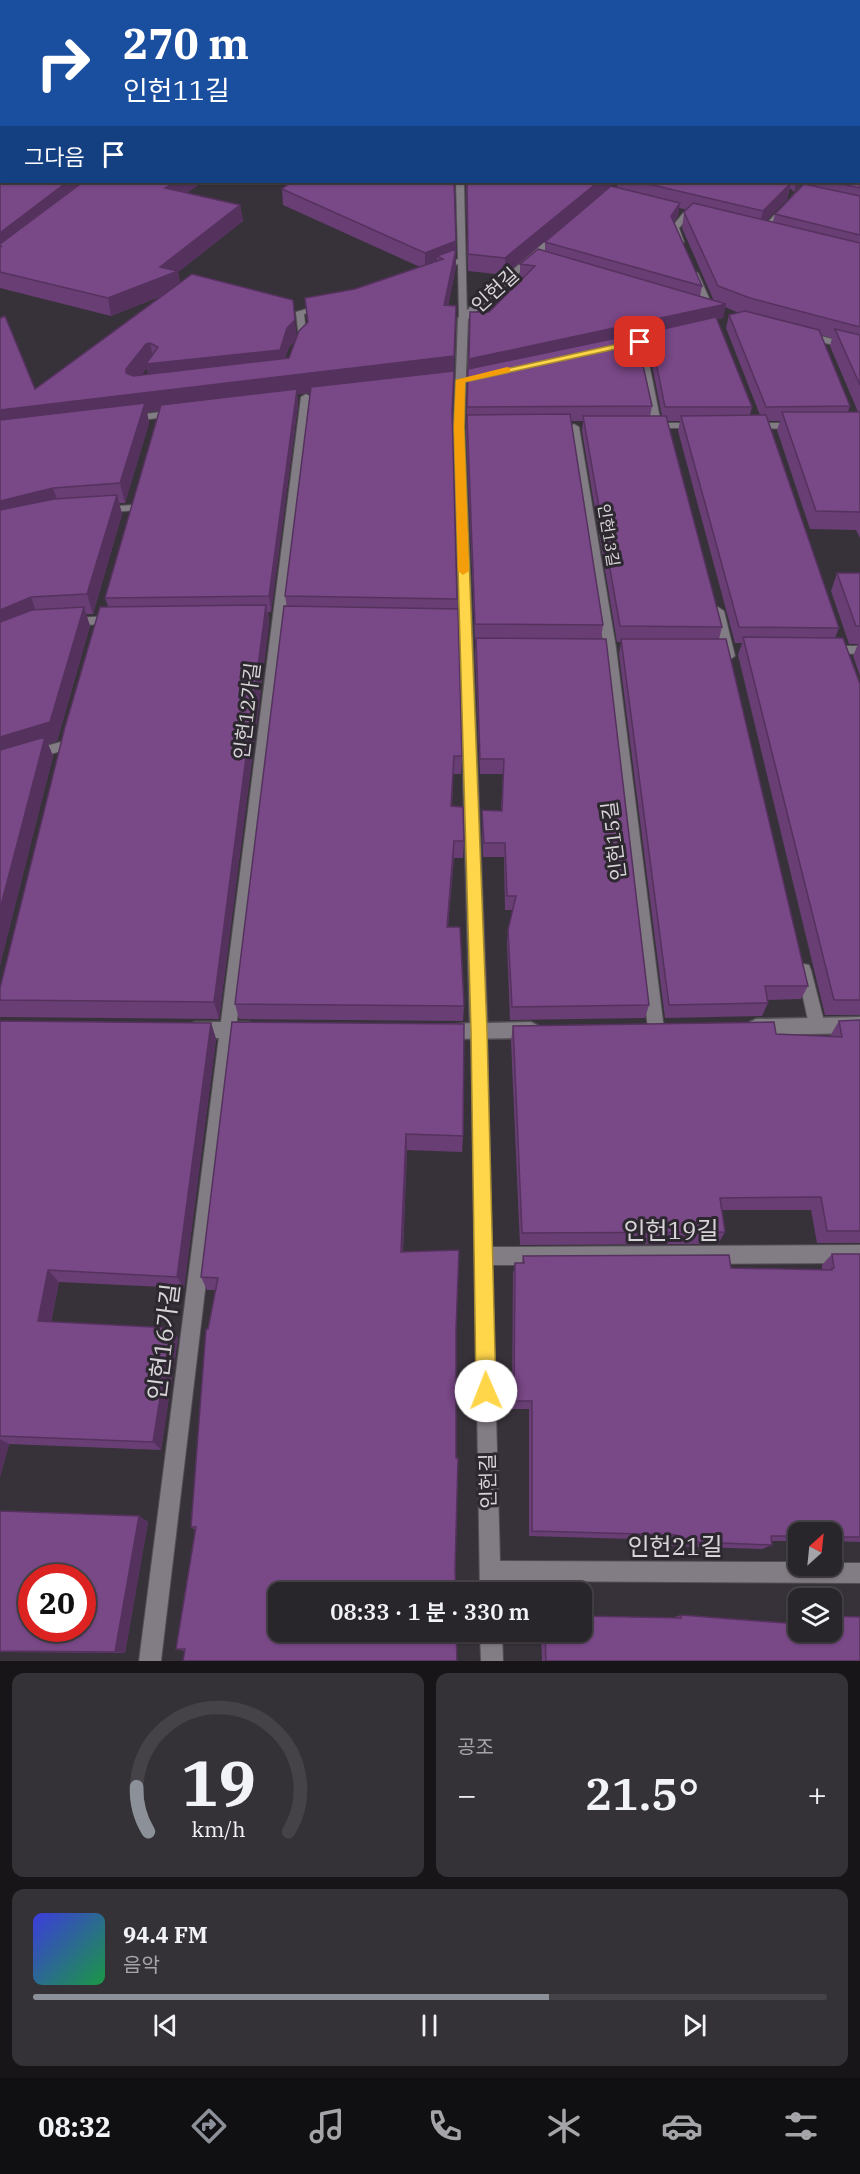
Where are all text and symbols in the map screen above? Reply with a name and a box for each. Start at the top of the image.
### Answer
text: 270 m [123,16,249,71]
icon: right [24,24,102,102]
text: 인헌11길 [123,72,230,107]
icon: arrive [97,138,130,171]
text: 그다음 [24,142,85,171]
street label: 인헌길 [465,261,524,318]
pin [614,316,665,367]
icon: arrive [623,325,656,358]
street label: 인헌13길 [594,502,624,568]
street label: 인헌12가길 [227,661,266,761]
street label: 인헌15길 [595,800,632,882]
street label: 인헌19길 [623,1214,719,1246]
street label: 인헌16가길 [140,1282,186,1402]
position arrow [454,1359,518,1423]
street label: 인헌길 [474,1453,501,1509]
north arrow [788,1522,842,1576]
map controls [788,1522,842,1642]
street label: 인헌21길 [627,1530,723,1562]
speed limit sign: 20 [18,1564,96,1642]
button: layers [788,1588,842,1642]
text: 08:33 · 1 분 · 330 m [330,1597,530,1626]
text: 공조 [457,1733,494,1760]
text: 19 [181,1742,255,1823]
text: 21.5° [585,1764,699,1822]
text: − [457,1773,477,1816]
text: + [807,1773,827,1816]
text: km/h [191,1815,245,1843]
text: 94.4 FM [123,1920,208,1949]
text: 음악 [123,1951,160,1978]
icon: previous [149,2009,182,2042]
icon: pause [413,2009,446,2042]
icon: next [678,2009,711,2042]
icon: directions [188,2105,230,2147]
icon: music [306,2105,348,2147]
icon: phone [424,2105,466,2147]
icon: climate [543,2105,585,2147]
icon: car [661,2105,703,2147]
icon: filters [780,2105,822,2147]
text: 08:32 [38,2109,111,2144]

